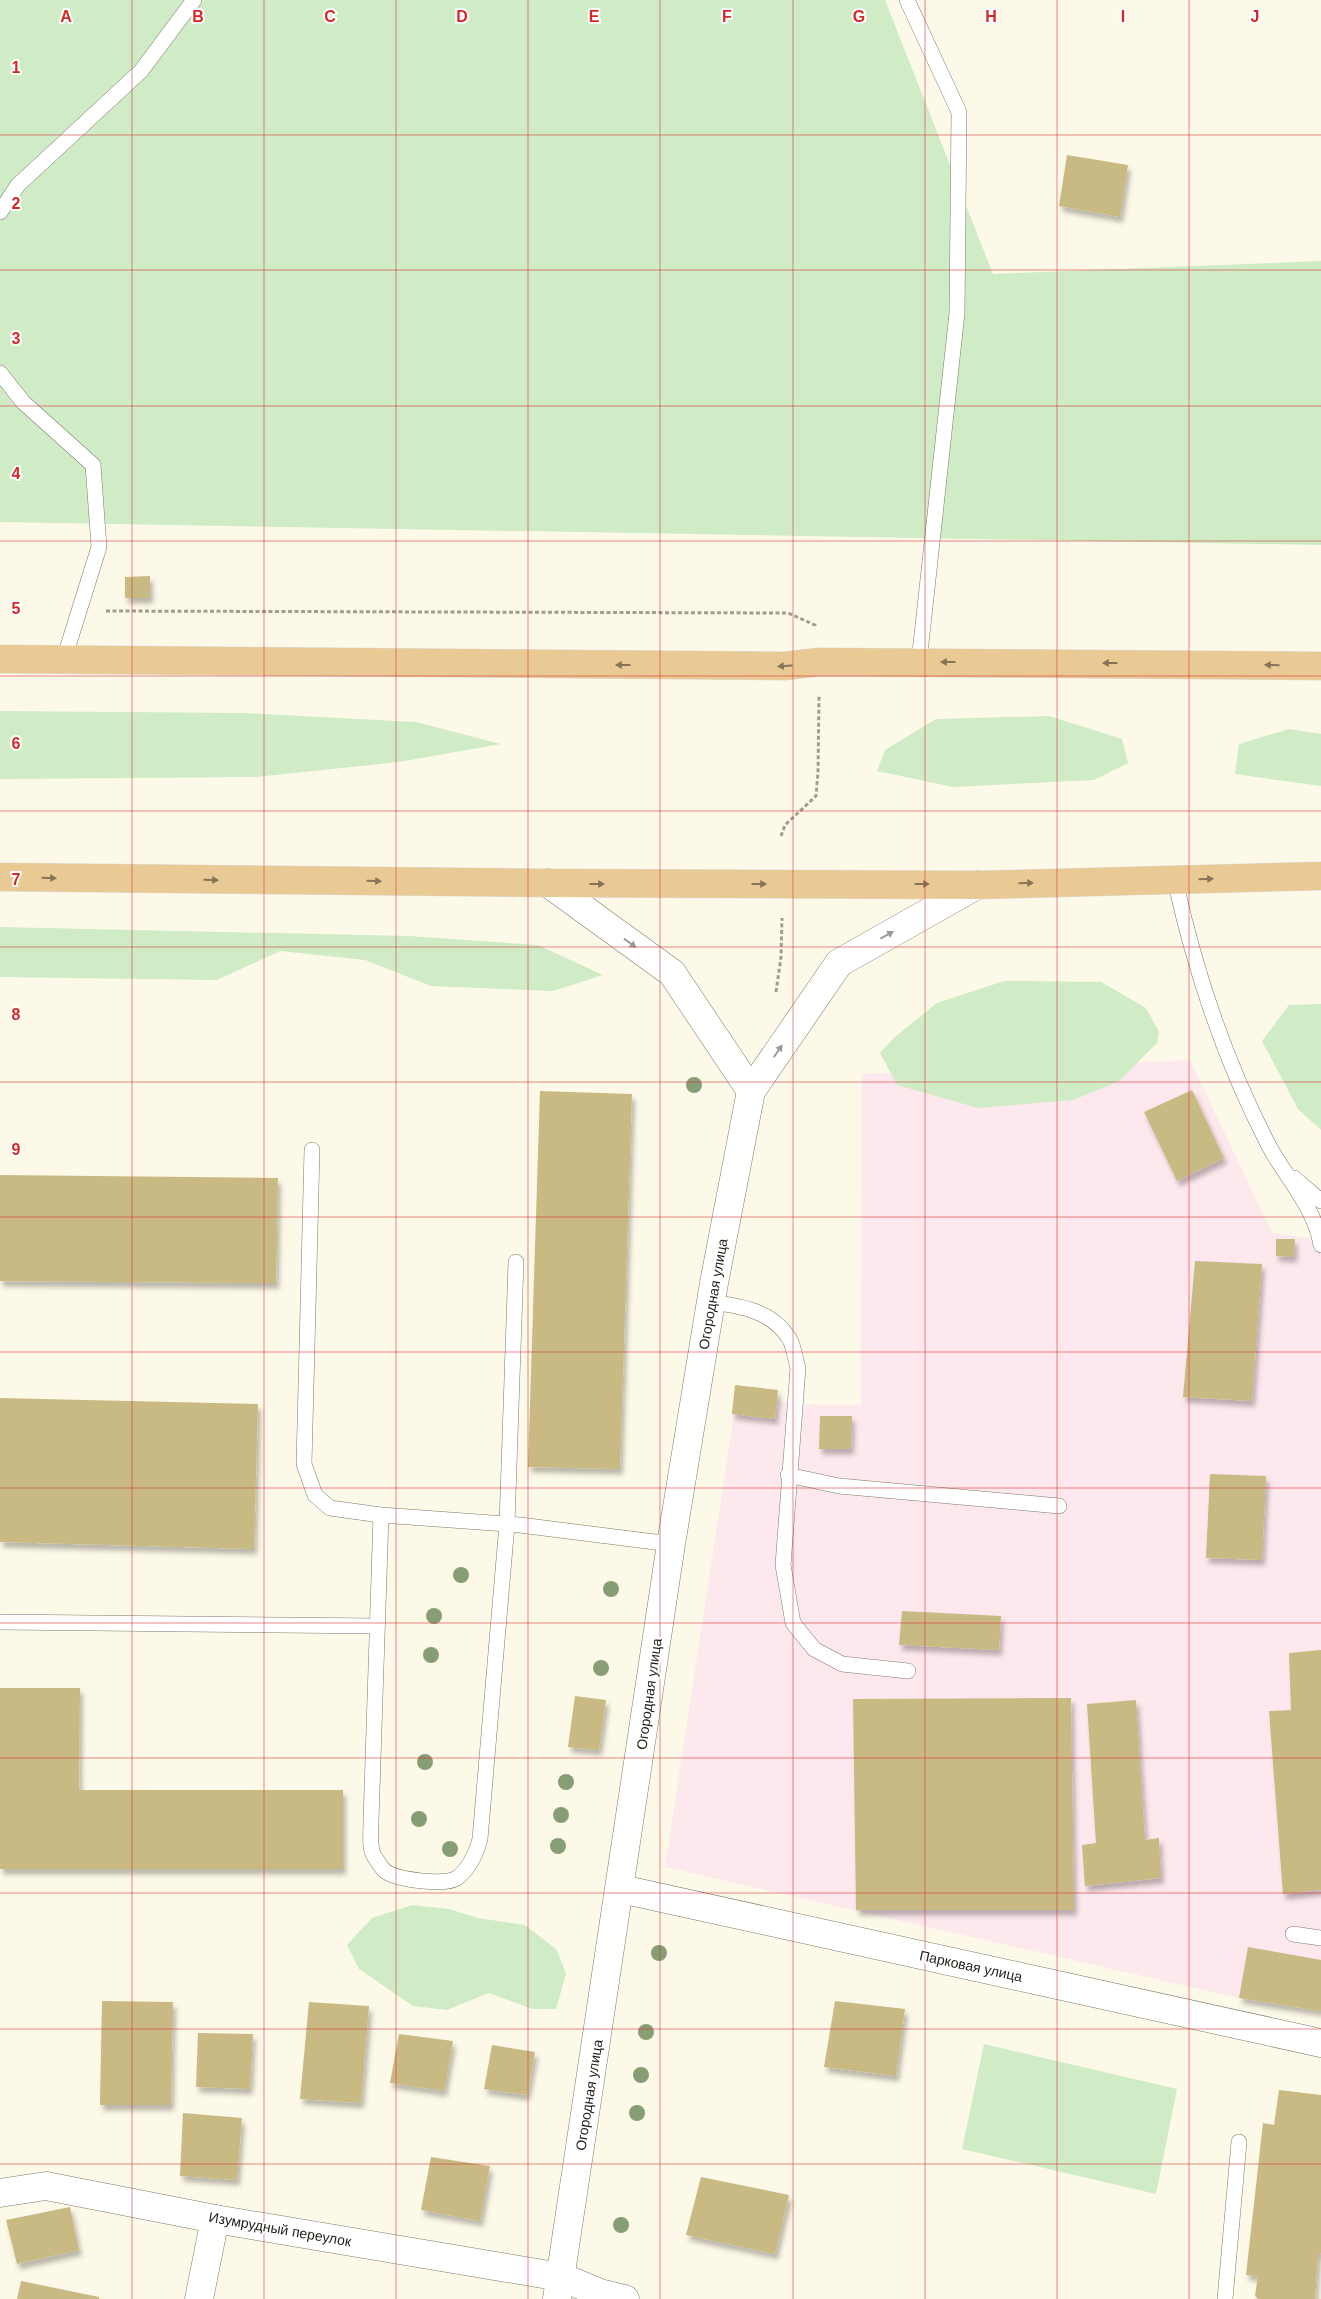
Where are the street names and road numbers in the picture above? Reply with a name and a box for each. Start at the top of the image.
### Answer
street label: Огородная улица [695,1237,731,1351]
street label: Огородная улица [633,1637,665,1751]
street label: Парковая улица [918,1947,1024,1985]
street label: Огородная улица [572,2038,606,2152]
street label: Изумрудный переулок [208,2209,353,2250]

